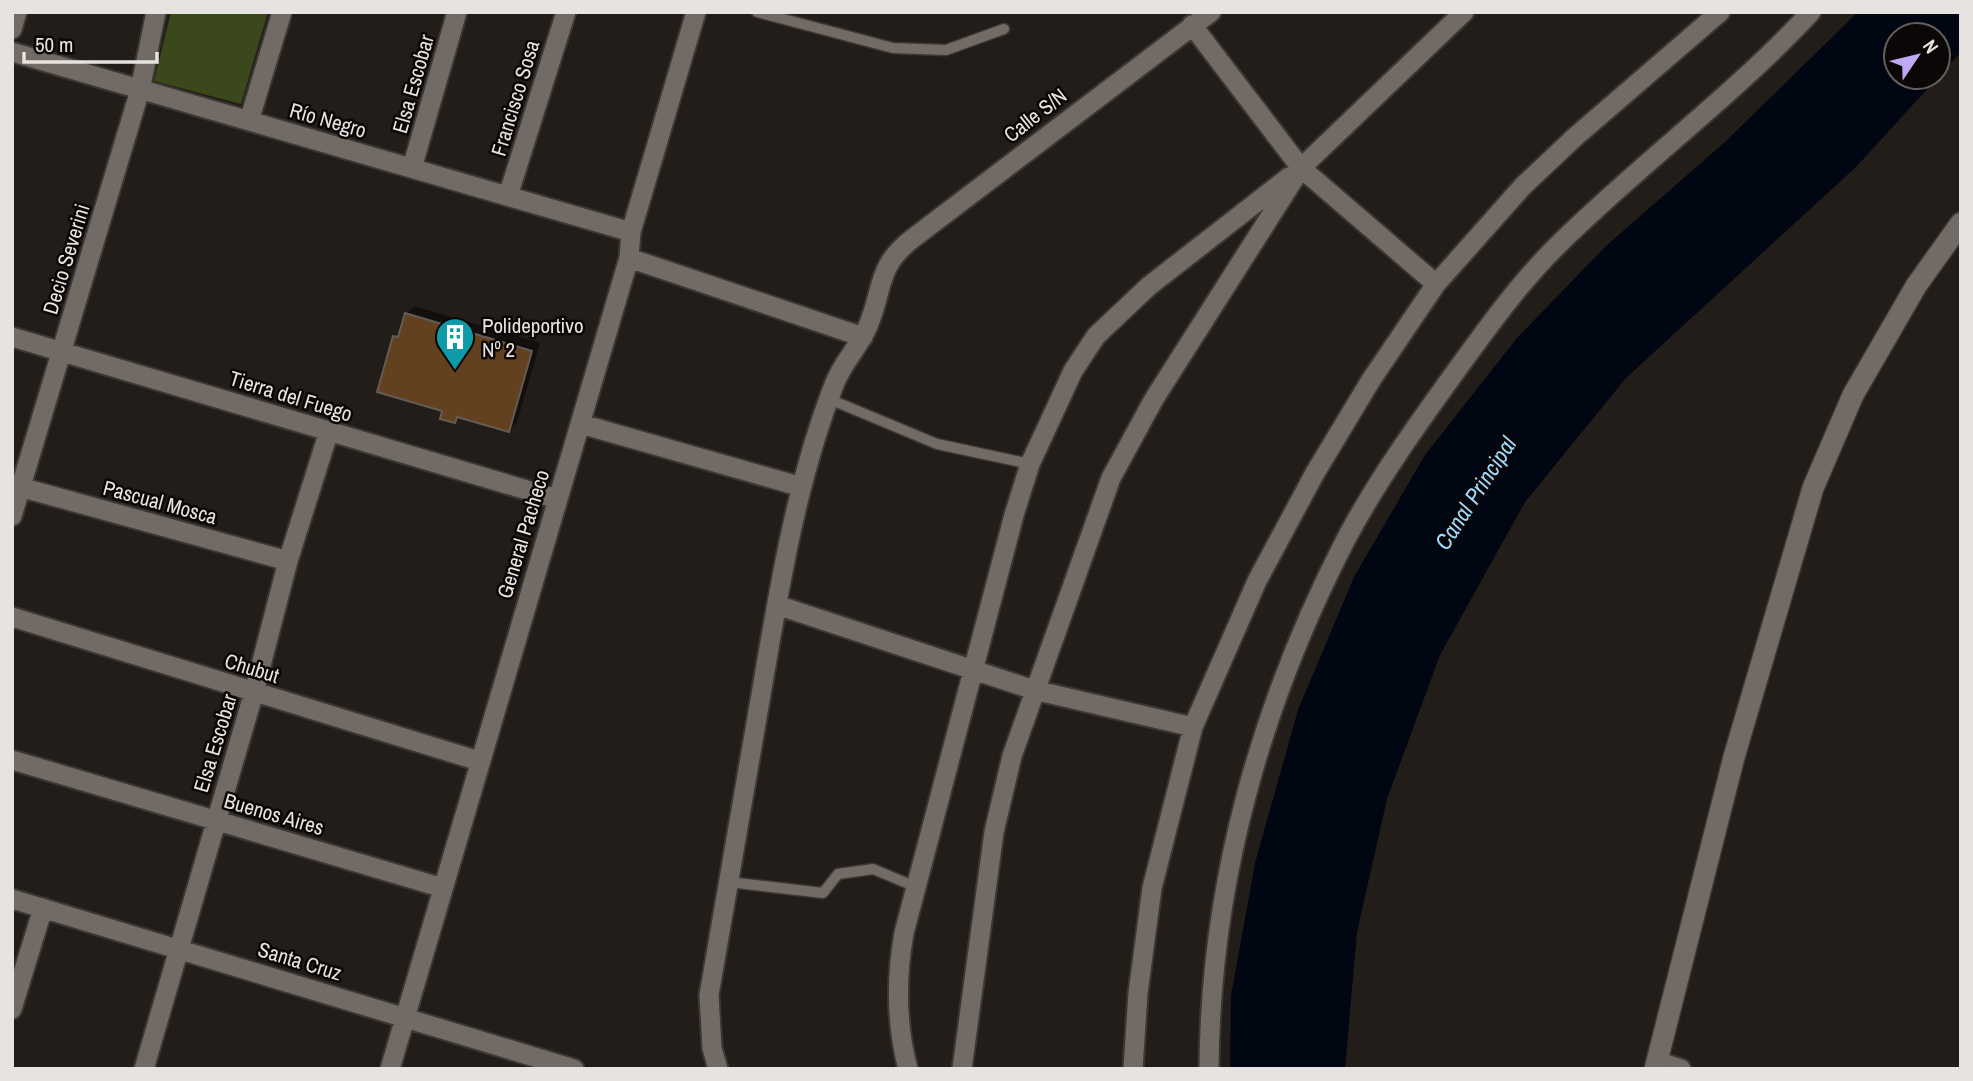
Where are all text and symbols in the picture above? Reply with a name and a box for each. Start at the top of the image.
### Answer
scale bar [24,21,158,65]
north arrow [1882,21,1952,91]
text: 50 m [35,30,73,59]
street label: Elsa Escobar [385,31,441,137]
text: N [1917,34,1945,58]
street label: Francisco Sosa [484,36,546,159]
street label: Calle S/N [997,81,1073,149]
street label: Río Negro [286,95,370,145]
street label: Decio Severini [35,200,97,318]
place label: Polideportivo Nº 2 [482,311,583,364]
building icon: Polideportivo Nº 2 [434,316,476,371]
street label: Tierra del Fuego [226,364,356,428]
water label: Canal Principal [1427,430,1524,556]
street label: General Pacheco [490,466,556,602]
street label: Pascual Mosca [100,473,221,531]
street label: Chubut [221,646,283,690]
street label: Elsa Escobar [186,690,244,796]
street label: Buenos Aires [221,786,327,842]
street label: Santa Cruz [255,935,346,988]

